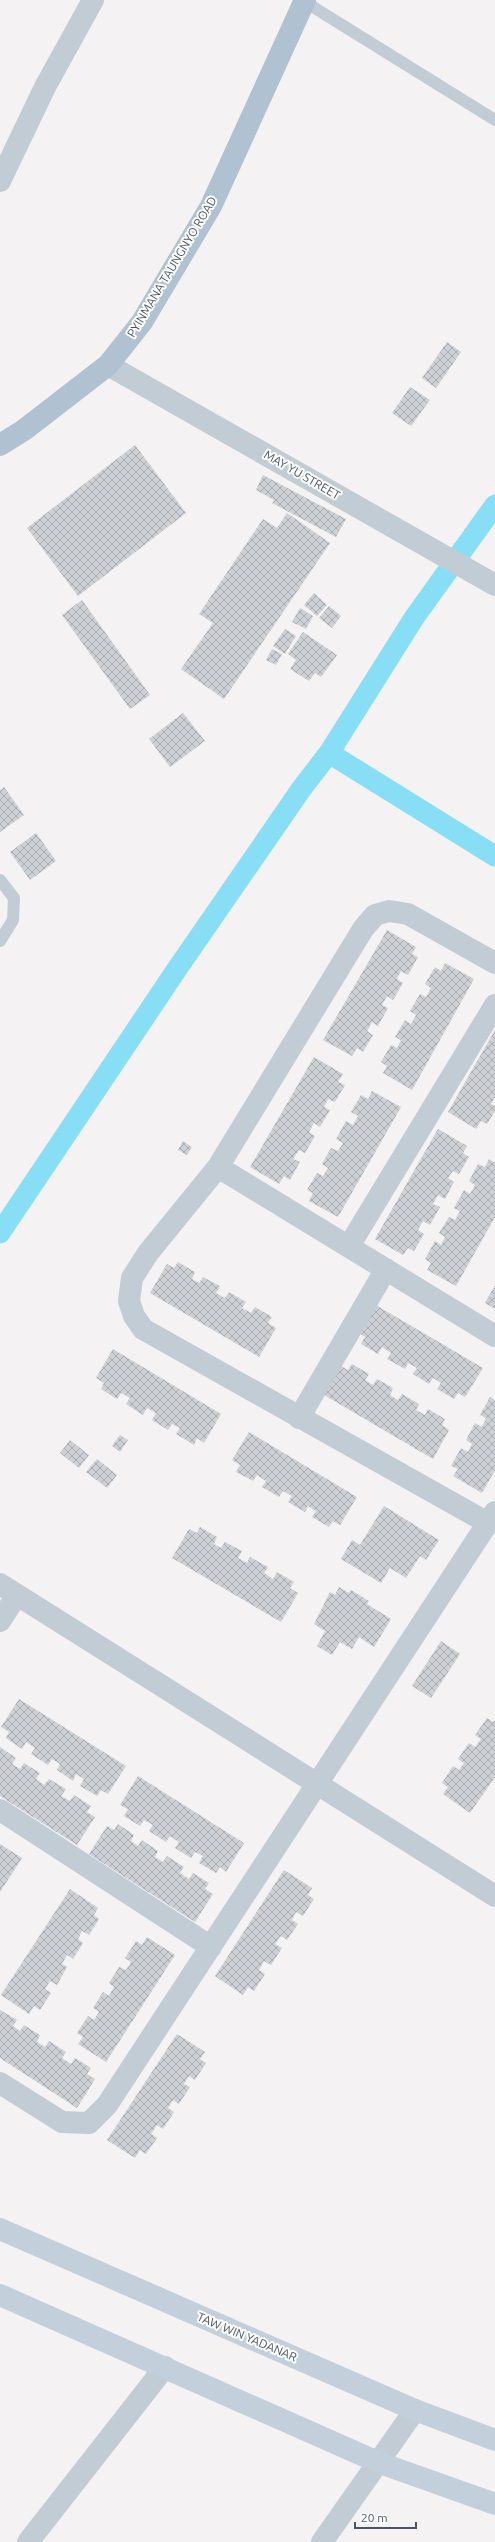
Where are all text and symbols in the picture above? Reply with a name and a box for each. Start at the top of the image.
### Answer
street label: PYINMANA TAUNGNYO ROAD [124,194,219,339]
street label: MAY YU STREET [262,448,343,502]
street label: TAW WIN YADANAR [195,2310,299,2364]
scale bar [355,2504,416,2530]
text: 20 m [361,2511,388,2524]

